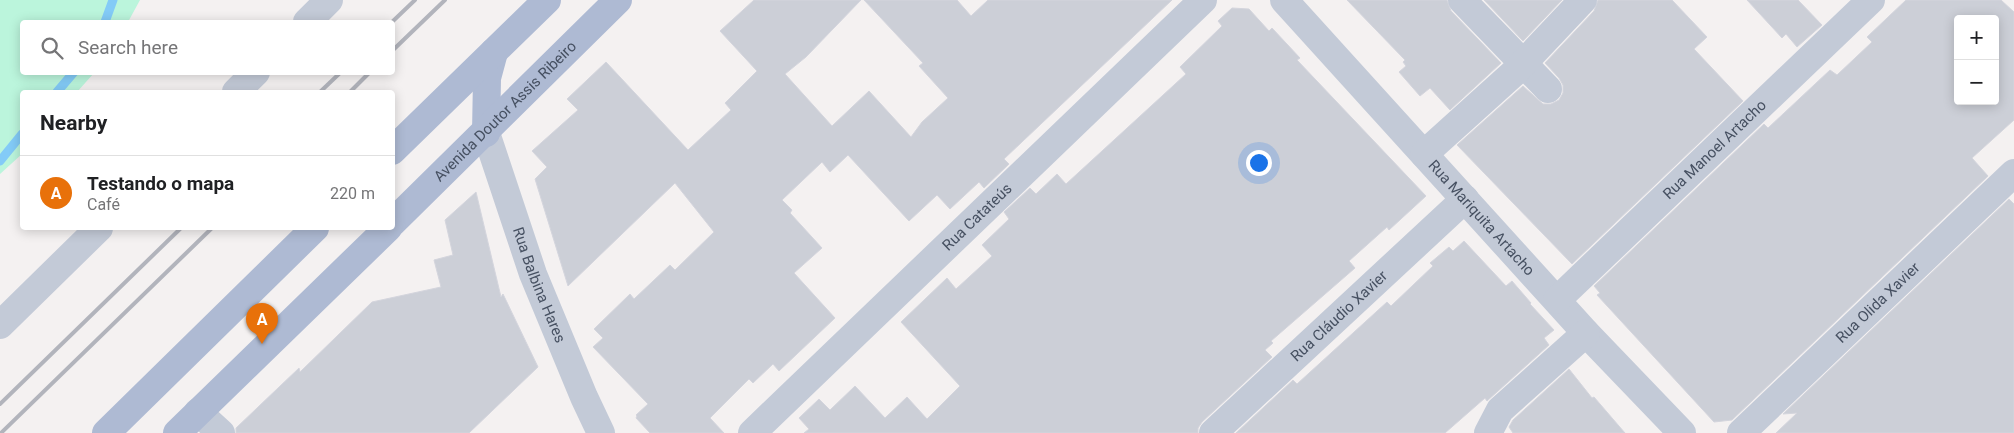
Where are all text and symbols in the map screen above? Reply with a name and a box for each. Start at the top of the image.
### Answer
map controls [1954,15,1999,105]
button: + [1954,15,1999,60]
search box [20,20,395,75]
icon: search [38,34,66,62]
text: Search here [78,36,178,59]
street label: Avenida Doutor Assis Ribeiro [430,37,580,185]
button: − [1954,60,1999,105]
street label: Rua Manoel Artacho [1659,96,1770,203]
text: Nearby [40,111,107,135]
your location [1246,150,1272,176]
street label: Rua Mariquita Artacho [1425,156,1538,279]
text: Testando o mapa [87,172,234,195]
street label: Rua Catateús [939,179,1016,254]
text: A [51,184,61,203]
text: 220 m [330,184,375,203]
text: Café [87,195,120,214]
street label: Rua Balbina Hares [509,225,570,345]
street label: Rua Olida Xavier [1832,259,1924,347]
street label: Rua Cláudio Xavier [1287,267,1391,365]
pin: A [246,303,278,344]

